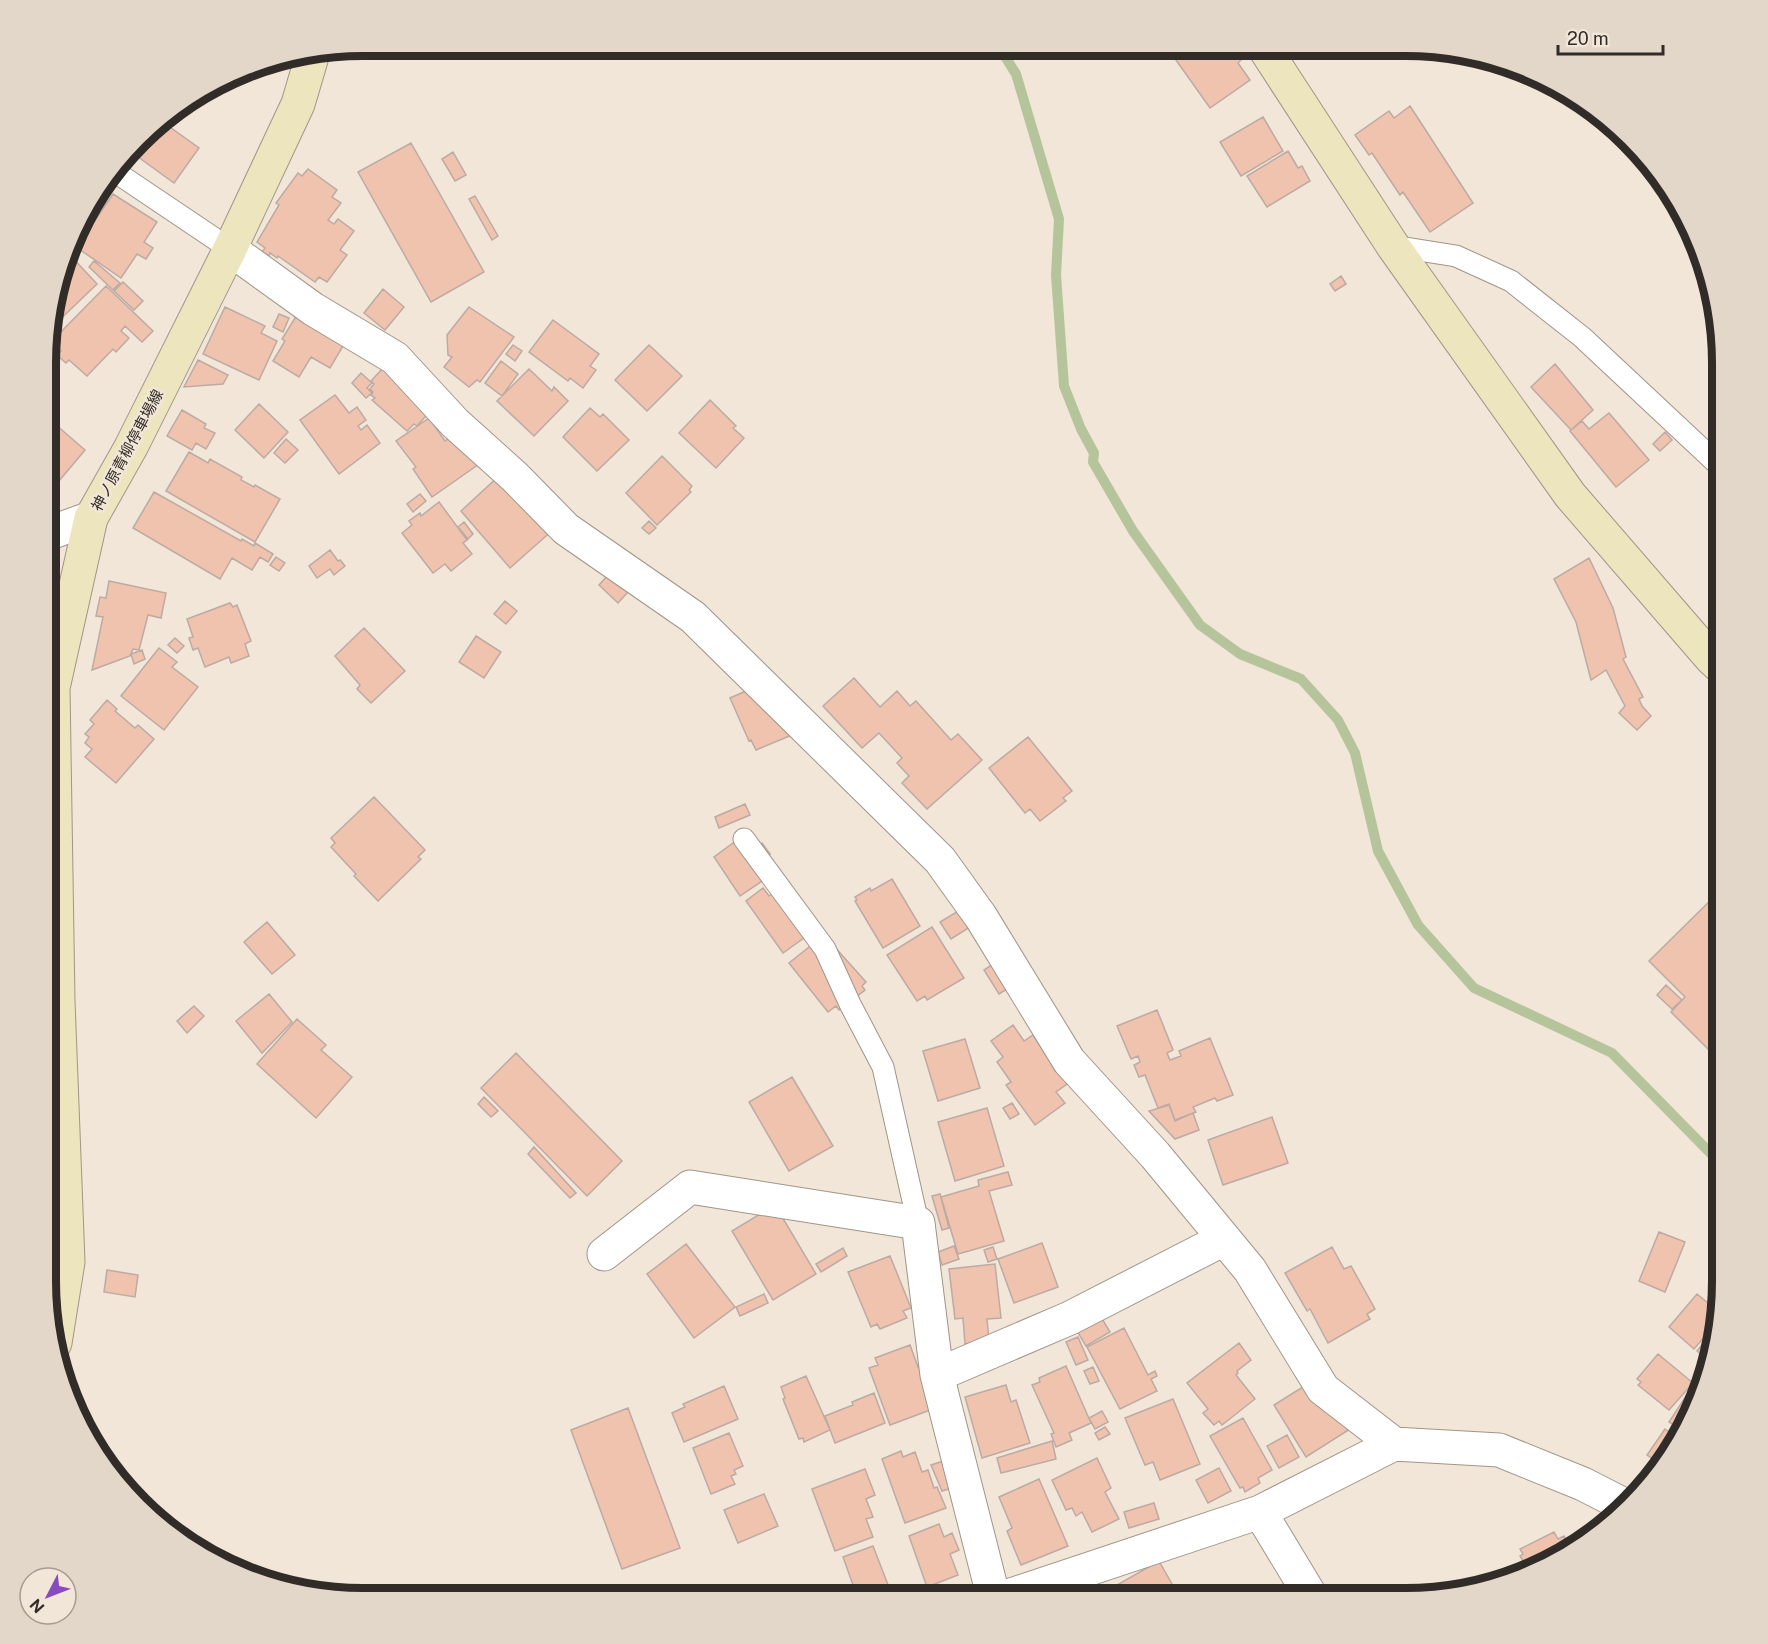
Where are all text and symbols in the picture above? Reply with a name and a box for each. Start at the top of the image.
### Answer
scale bar [1558,18,1663,56]
text: 20 m [1567,28,1609,49]
street label: 神ノ原青柳停車場線 [88,386,166,514]
north arrow [18,1566,78,1626]
text: N [26,1595,48,1617]

